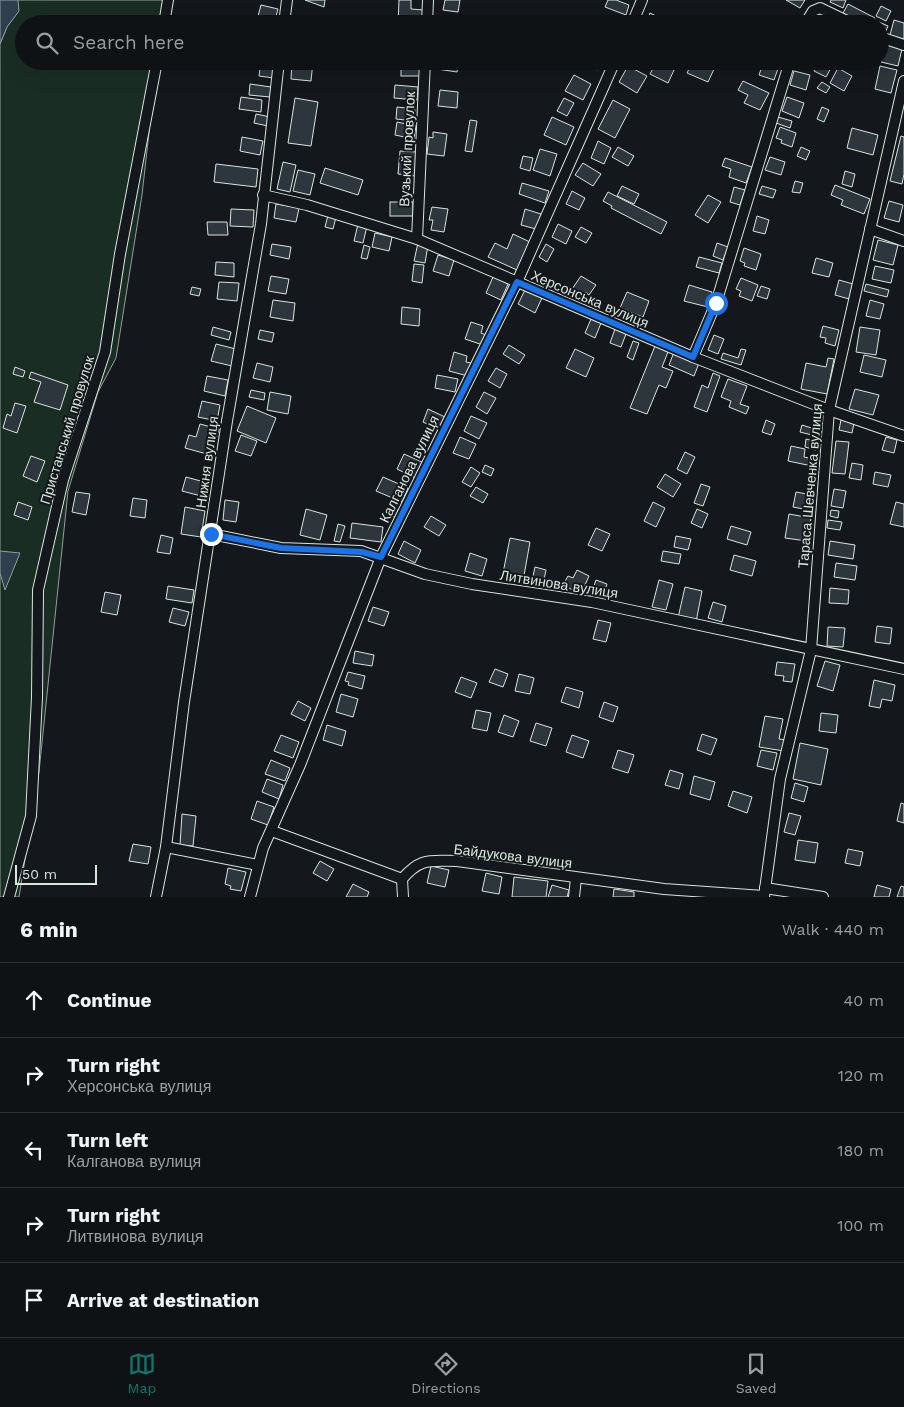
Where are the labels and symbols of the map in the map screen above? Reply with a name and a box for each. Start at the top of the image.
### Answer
street label: Вузький провулок [396,90,418,207]
street label: Херсонська вулиця [529,267,651,331]
route start [705,292,728,315]
street label: Пристанський провулок [37,353,97,506]
street label: Тараса Шевченка вулиця [795,403,825,569]
street label: Калганова вулиця [376,413,442,525]
street label: Нижня вулиця [193,415,221,509]
route end [200,523,223,546]
street label: Литвинова вулиця [499,567,619,601]
street label: Байдукова вулиця [453,841,573,871]
scale bar [15,862,98,885]

